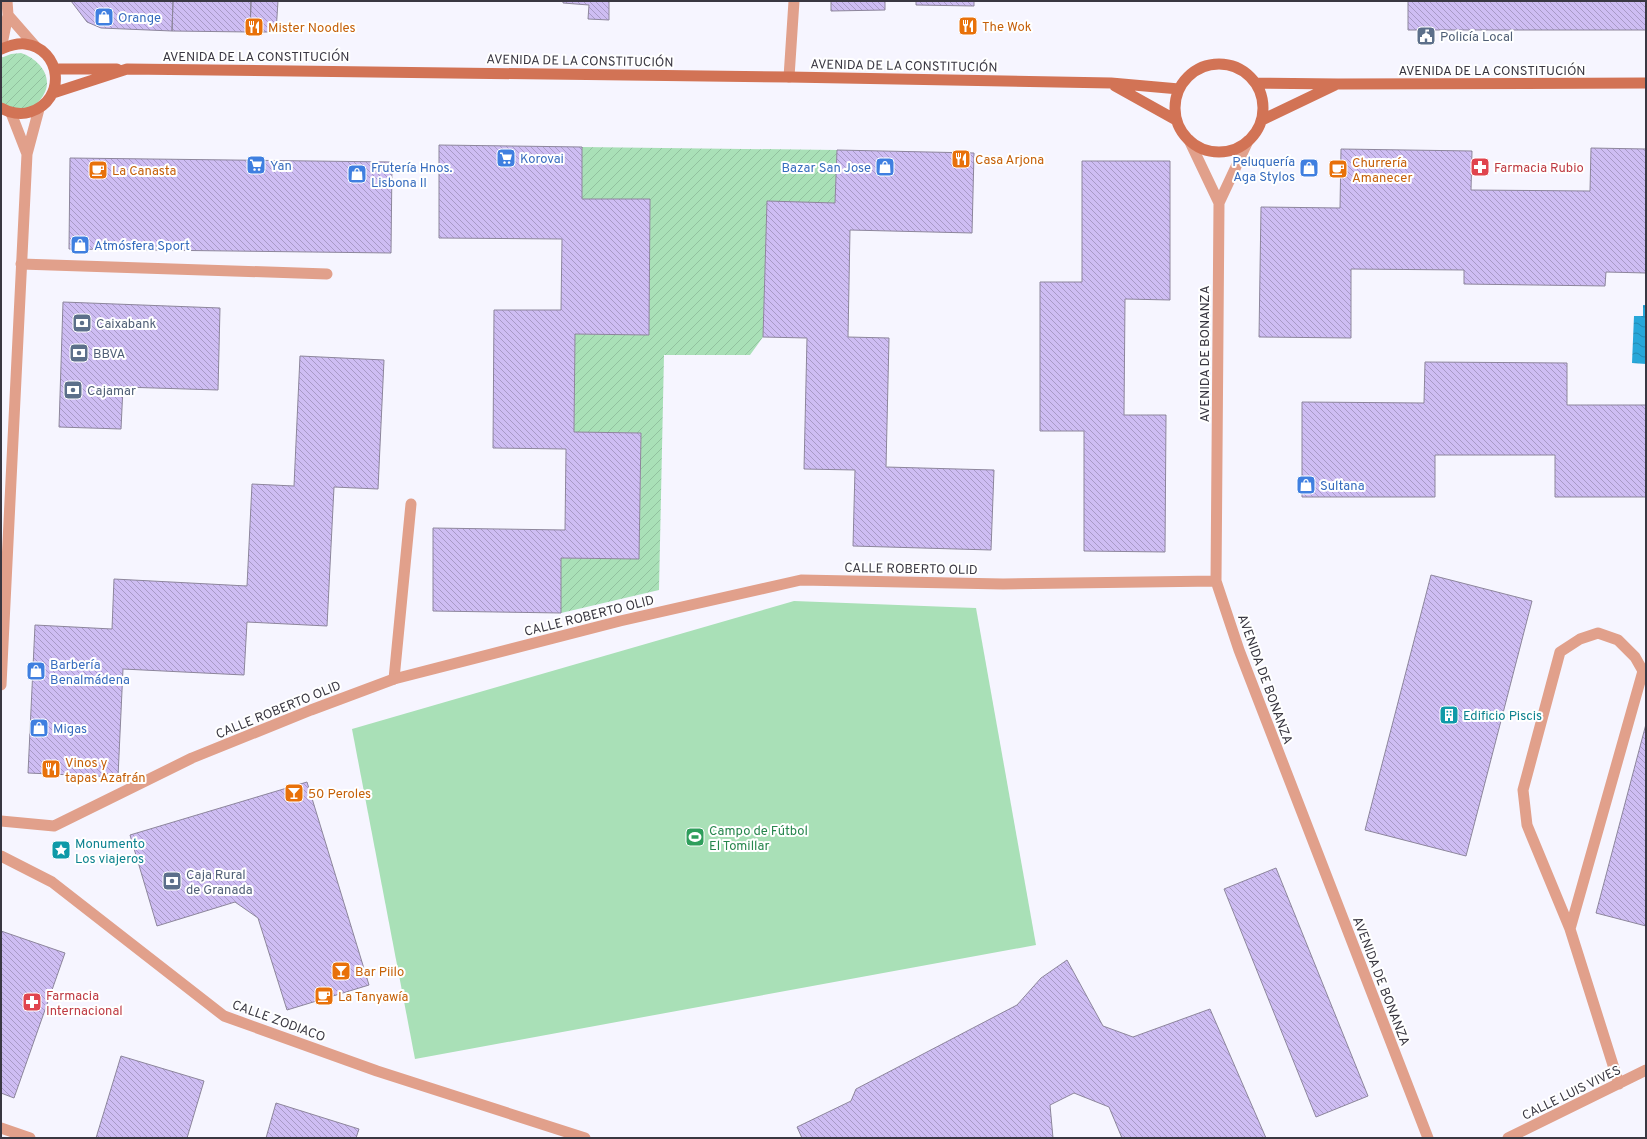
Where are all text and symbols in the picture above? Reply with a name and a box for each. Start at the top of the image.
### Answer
shop icon: Orange [93,6,115,28]
place label: Orange [118,11,161,27]
restaurant icon: The Wok [957,15,979,37]
restaurant icon: Mister Noodles [243,16,265,38]
place label: The Wok [982,20,1032,36]
place label: Mister Noodles [268,21,356,37]
public building icon: Policía Local [1415,25,1437,47]
place label: Policía Local [1440,30,1513,46]
street label: AVENIDA DE LA CONSTITUCIÓN [162,48,350,66]
street label: AVENIDA DE LA CONSTITUCIÓN [486,50,674,72]
street label: AVENIDA DE LA CONSTITUCIÓN [810,55,998,77]
street label: AVENIDA DE LA CONSTITUCIÓN [1398,62,1586,80]
supermarket icon: Korovai [495,147,517,169]
restaurant icon: Casa Arjona [950,148,972,170]
place label: Korovai [520,152,564,168]
place label: Casa Arjona [975,153,1044,169]
supermarket icon: Yan [245,154,267,176]
place label: Peluquería Aga Stylos [1232,155,1295,186]
shop icon: Bazar San Jose [874,156,896,178]
place label: Churrería Amanecer [1352,156,1412,187]
pharmacy icon: Farmacia Rubio [1469,156,1491,178]
shop icon: Peluquería Aga Stylos [1298,157,1320,179]
cafe icon: Churrería Amanecer [1327,158,1349,180]
cafe icon: La Canasta [87,159,109,181]
place label: Yan [270,159,292,175]
place label: Frutería Hnos. Lisbona II [371,161,453,192]
place label: Bazar San Jose [781,161,871,177]
place label: Farmacia Rubio [1494,161,1584,177]
shop icon: Frutería Hnos. Lisbona II [346,163,368,185]
place label: La Canasta [112,164,176,180]
shop icon: Atmósfera Sport [69,234,91,256]
place label: Atmósfera Sport [94,239,190,255]
street label: AVENIDA DE BONANZA [1198,285,1214,423]
bank icon: Caixabank [71,312,93,334]
place label: Caixabank [96,317,157,333]
bank icon: BBVA [68,342,90,364]
place label: BBVA [93,347,126,363]
bank icon: Cajamar [62,379,84,401]
place label: Cajamar [87,384,136,400]
shop icon: Sultana [1295,474,1317,496]
place label: Sultana [1320,479,1365,495]
street label: CALLE ROBERTO OLID [844,561,978,579]
street label: CALLE ROBERTO OLID [523,593,656,641]
street label: AVENIDA DE BONANZA [1233,612,1295,747]
place label: Barbería Benalmádena [50,658,130,689]
shop icon: Barbería Benalmádena [25,660,47,682]
street label: CALLE ROBERTO OLID [214,678,344,743]
building icon: Edificio Piscis [1438,704,1460,726]
place label: Edificio Piscis [1463,709,1542,725]
shop icon: Migas [28,717,50,739]
place label: Migas [53,722,87,738]
place label: Vinos y tapas Azafrán [65,756,146,787]
restaurant icon: Vinos y tapas Azafrán [40,758,62,780]
bar icon: 50 Peroles [283,782,305,804]
place label: 50 Peroles [308,787,371,803]
place label: Campo de Fútbol El Tomillar [709,824,808,855]
sports icon: Campo de Fútbol El Tomillar [684,826,706,848]
place label: Monumento Los viajeros [75,837,145,868]
place icon: Monumento Los viajeros [50,839,72,861]
place label: Caja Rural de Granada [186,868,253,899]
bank icon: Caja Rural de Granada [161,870,183,892]
street label: AVENIDA DE BONANZA [1348,915,1412,1049]
bar icon: Bar Piilo [330,960,352,982]
place label: Bar Piilo [355,965,404,981]
cafe icon: La Tanyawía [313,985,335,1007]
place label: Farmacia Internacional [46,989,123,1020]
place label: La Tanyawía [338,990,408,1006]
pharmacy icon: Farmacia Internacional [21,991,43,1013]
street label: CALLE ZODIACO [229,998,327,1046]
street label: CALLE LUIS VIVES [1520,1063,1624,1125]

